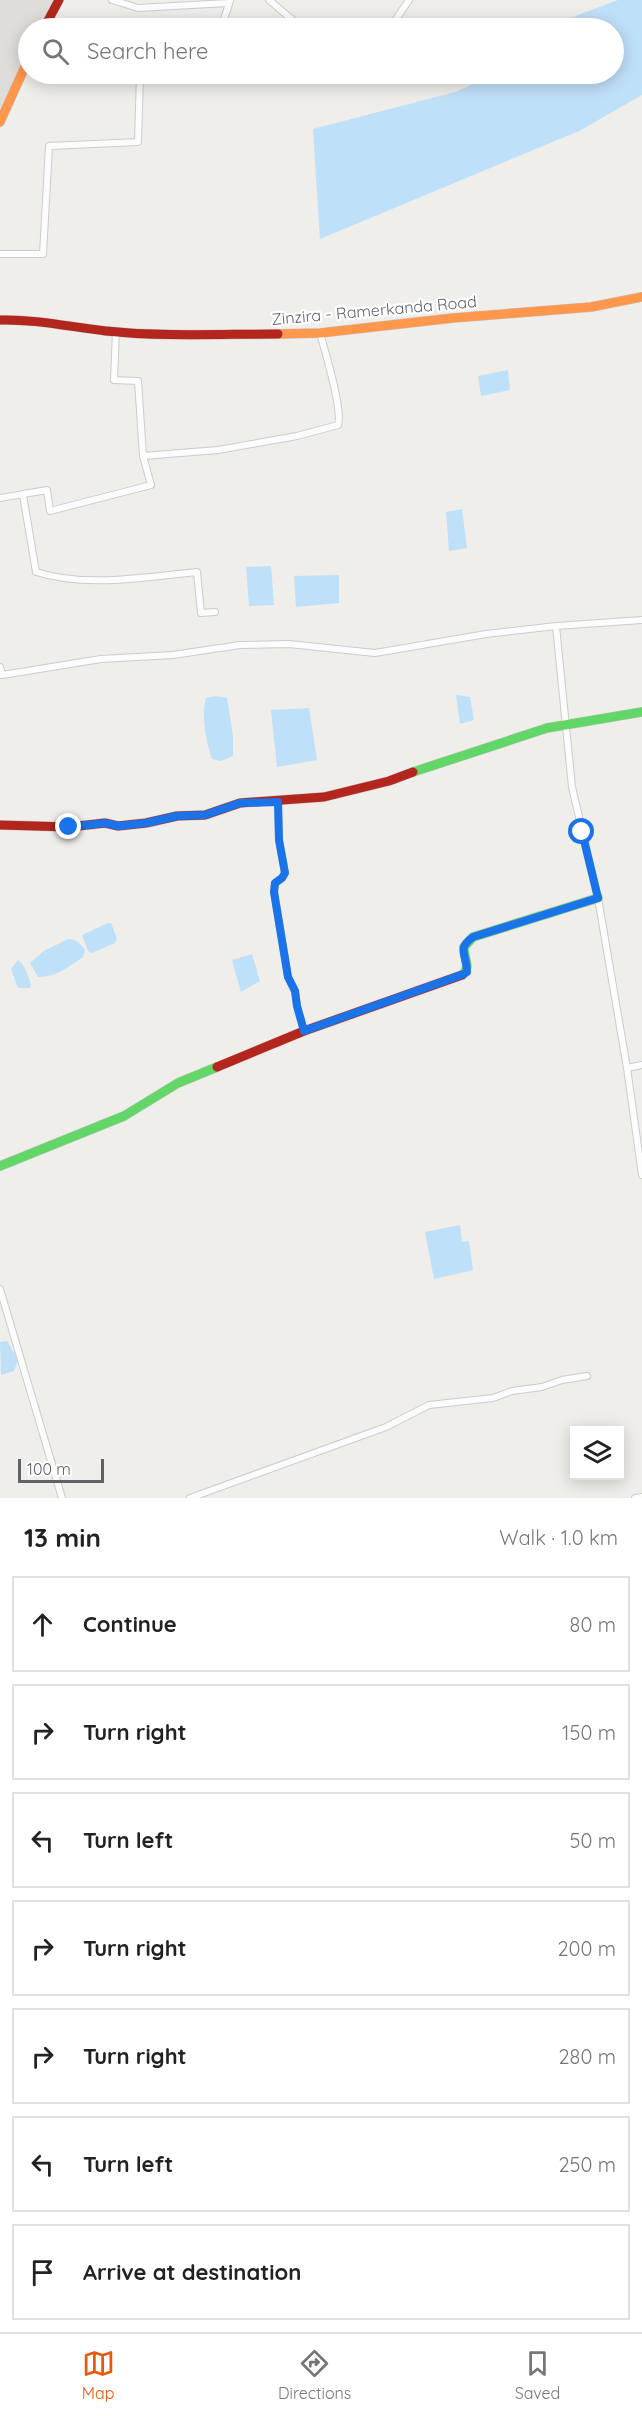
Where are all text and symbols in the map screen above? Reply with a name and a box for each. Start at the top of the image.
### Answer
search box [18,18,624,84]
icon: search [39,35,72,68]
text: Search here [87,37,208,65]
street label: Zinzira - Ramerkanda Road [271,291,477,329]
route end [55,813,81,839]
route start [568,818,594,844]
map controls [570,1426,624,1480]
button: layers [570,1426,624,1480]
scale bar [18,1456,104,1484]
text: 100 m [27,1459,71,1479]
text: 13 min [24,1521,101,1554]
text: Walk · 1.0 km [499,1525,618,1550]
icon: ahead [26,1608,59,1641]
text: Continue [83,1610,177,1638]
text: 80 m [570,1612,616,1637]
icon: right [26,1716,59,1749]
text: Turn right [83,1718,187,1746]
text: 150 m [562,1720,616,1745]
icon: left [26,1824,59,1857]
text: Turn left [83,1826,173,1854]
text: 50 m [570,1828,616,1853]
icon: right [26,1932,59,1965]
text: Turn right [83,1934,187,1962]
text: 200 m [557,1936,616,1961]
icon: right [26,2040,59,2073]
text: Turn right [83,2042,187,2070]
text: 280 m [559,2044,616,2069]
icon: left [26,2148,59,2181]
text: Turn left [83,2150,173,2178]
text: 250 m [558,2152,616,2177]
icon: arrive [26,2256,59,2289]
text: Arrive at destination [83,2258,301,2286]
tab: Map [82,2347,115,2403]
tab: Directions [278,2347,351,2403]
tab: Saved [515,2347,560,2403]

